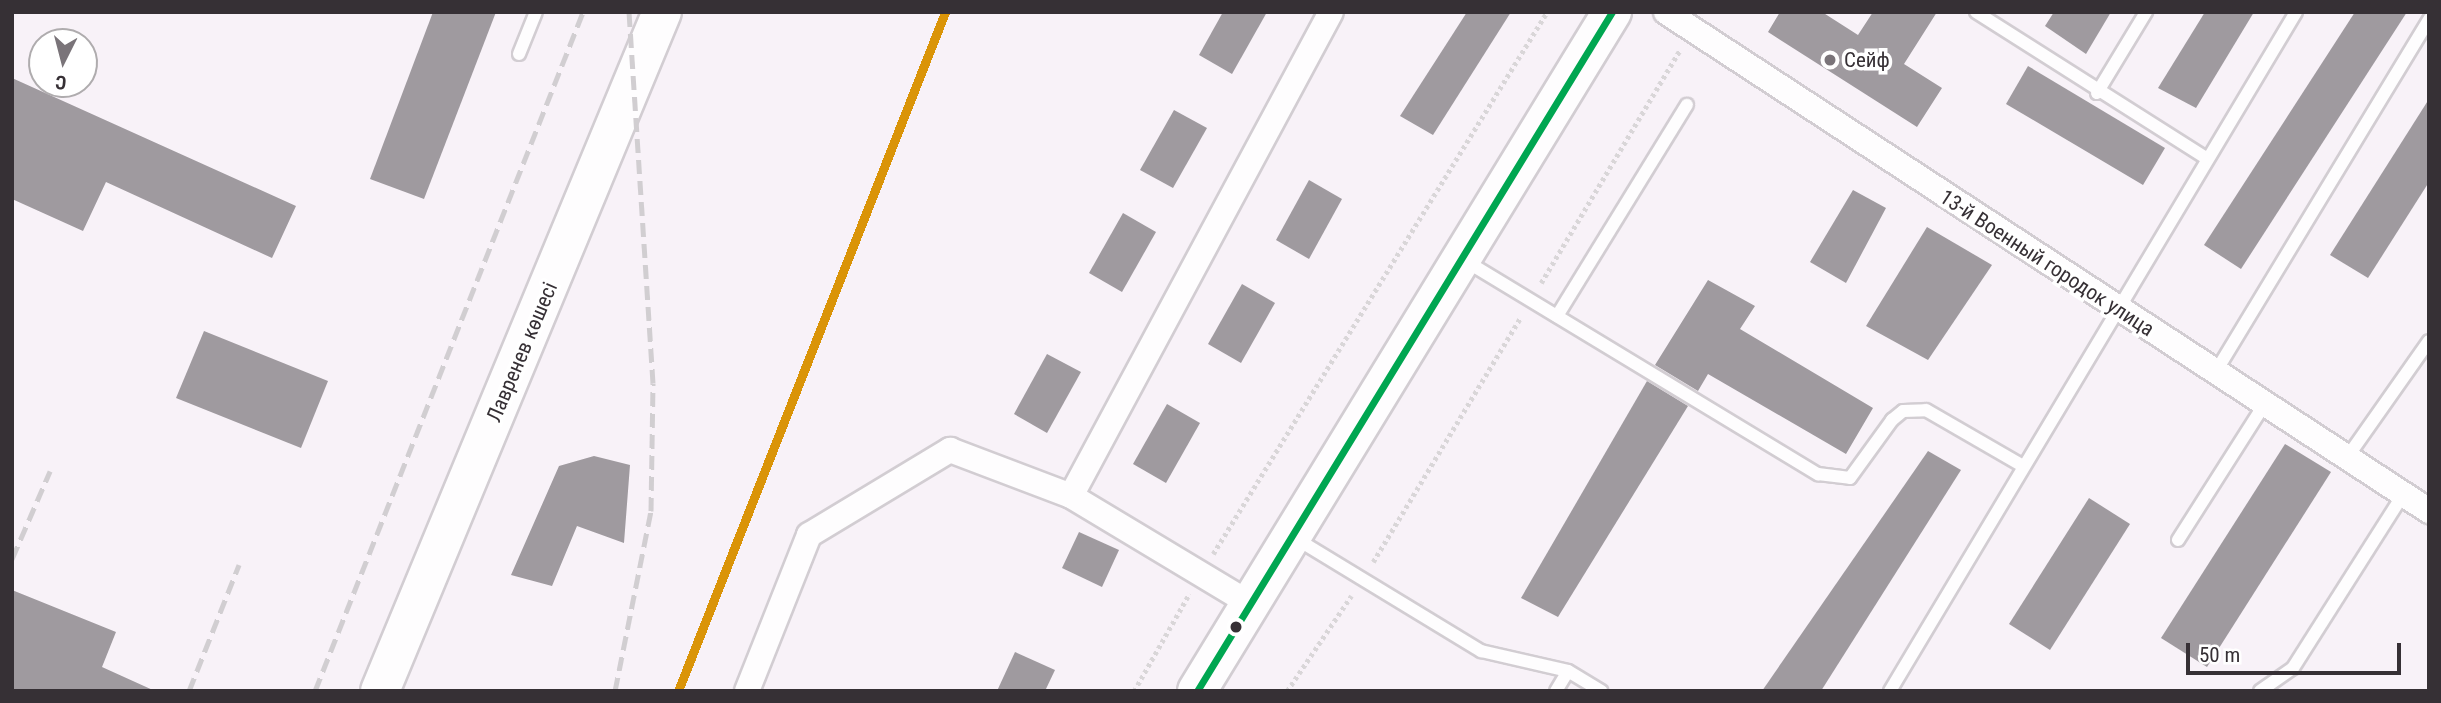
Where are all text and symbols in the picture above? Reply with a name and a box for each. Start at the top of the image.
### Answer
north arrow [28,28,98,98]
place label: Сейф [1844,47,1890,73]
marker: Сейф [1822,52,1838,68]
text: С [54,70,68,94]
street label: 13-й Военный городок улица [1935,184,2159,342]
street label: Лавренев көшесі [481,278,563,426]
unlabelled marker [1229,620,1243,634]
scale bar [2189,630,2404,674]
text: 50 m [2199,643,2240,667]

